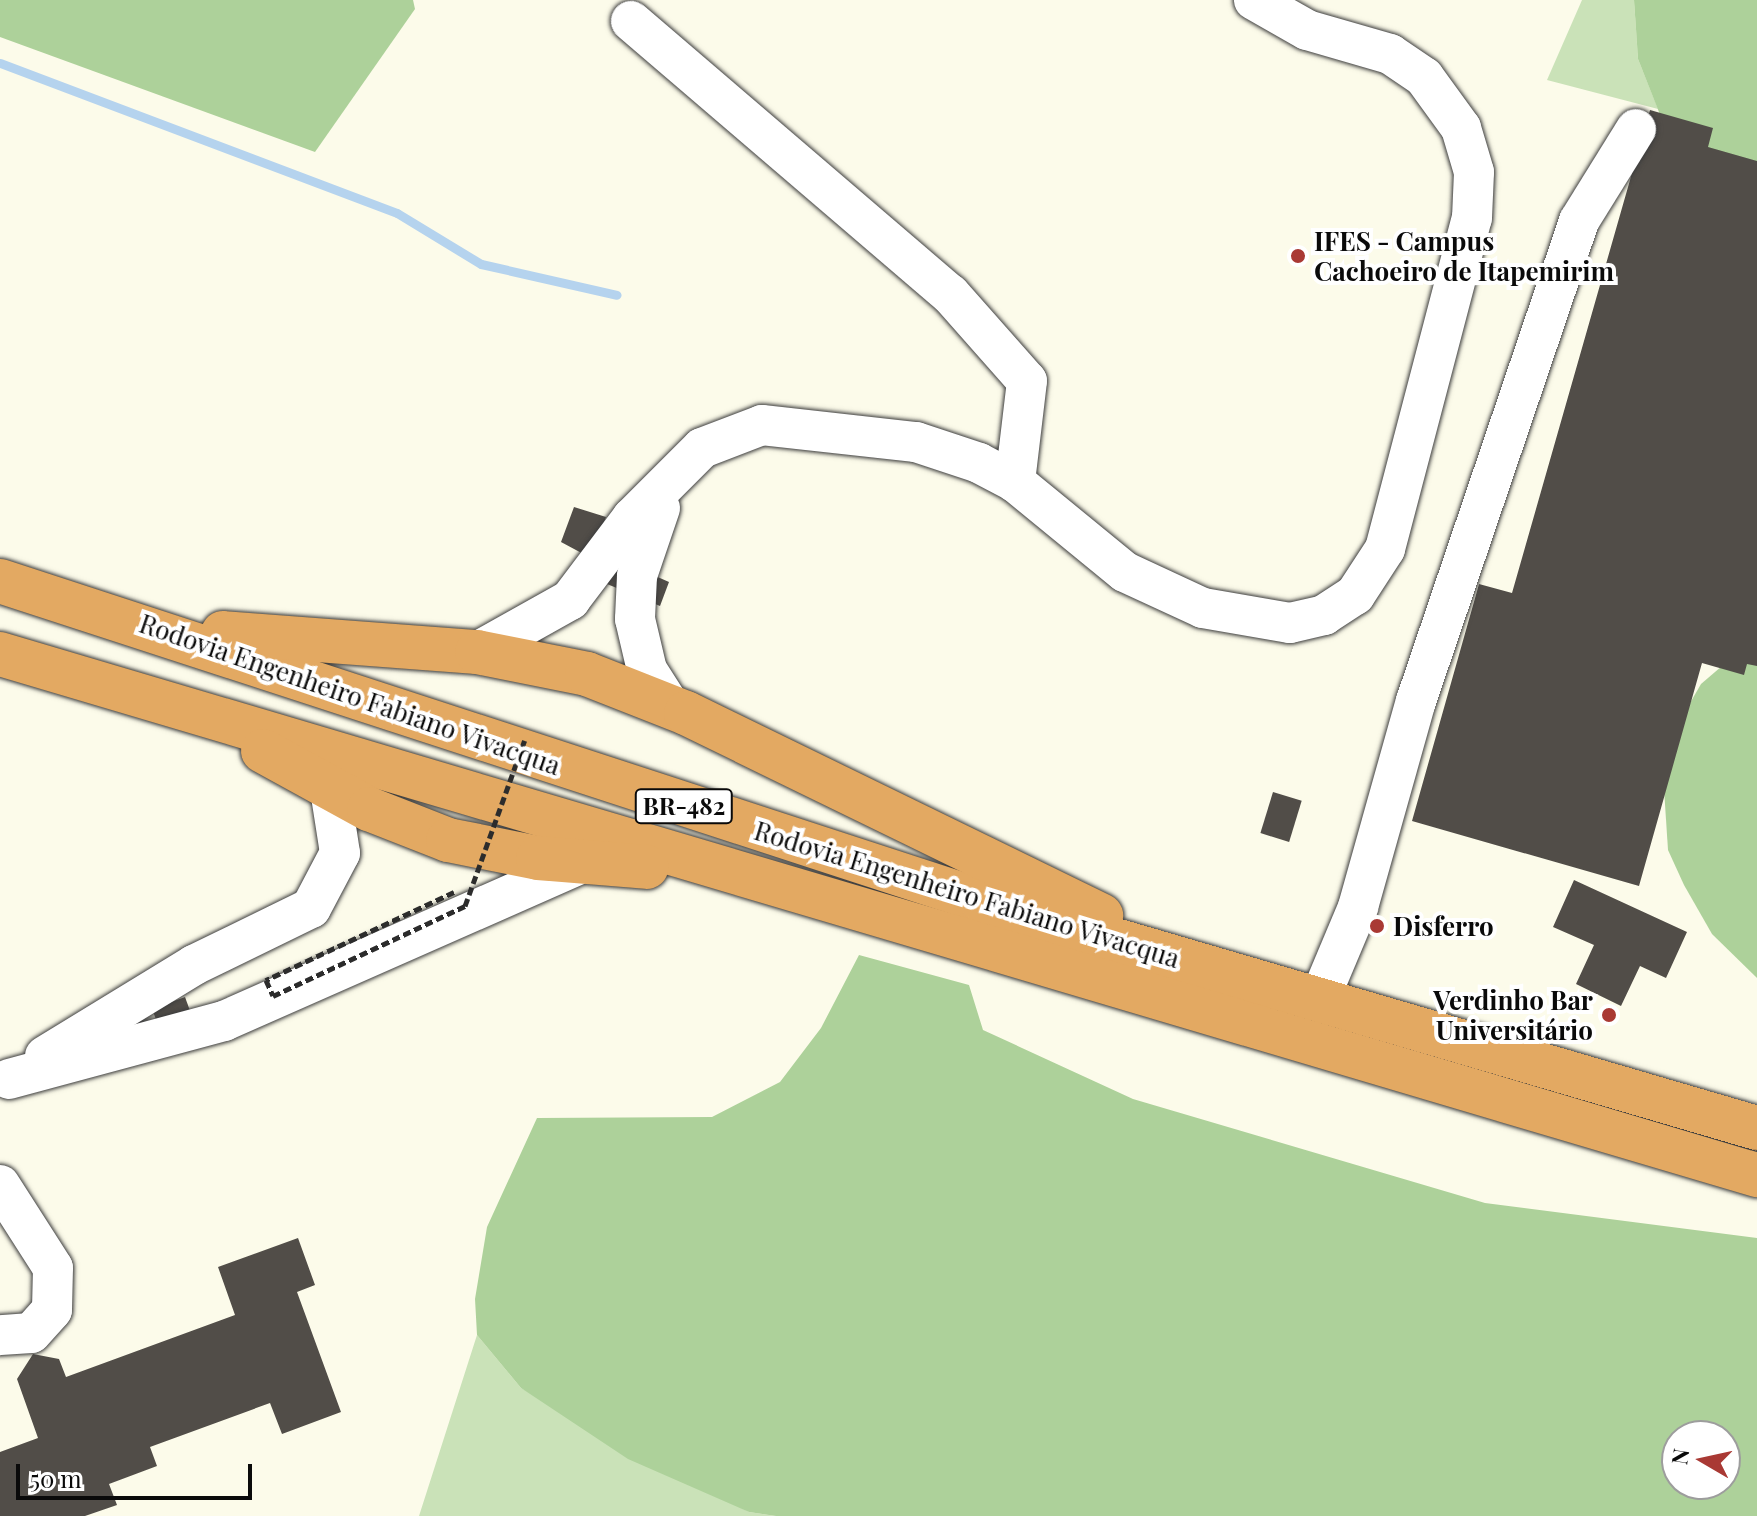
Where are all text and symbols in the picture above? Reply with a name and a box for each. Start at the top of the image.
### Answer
place label: IFES - Campus Cachoeiro de Itapemirim [1314,225,1614,286]
marker: IFES - Campus Cachoeiro de Itapemirim [1289,247,1307,265]
street label: Rodovia Engenheiro Fabiano Vivacqua [135,607,565,781]
road number: BR-482 [634,786,734,826]
street label: Rodovia Engenheiro Fabiano Vivacqua [750,814,1184,974]
place label: Disferro [1393,910,1494,942]
marker: Disferro [1368,917,1386,935]
place label: Verdinho Bar Universitário [1433,984,1593,1046]
marker: Verdinho Bar Universitário [1600,1006,1618,1024]
north arrow [1661,1420,1741,1500]
text: N [1663,1446,1695,1467]
scale bar [20,1448,256,1498]
text: 50 m [30,1462,82,1494]

